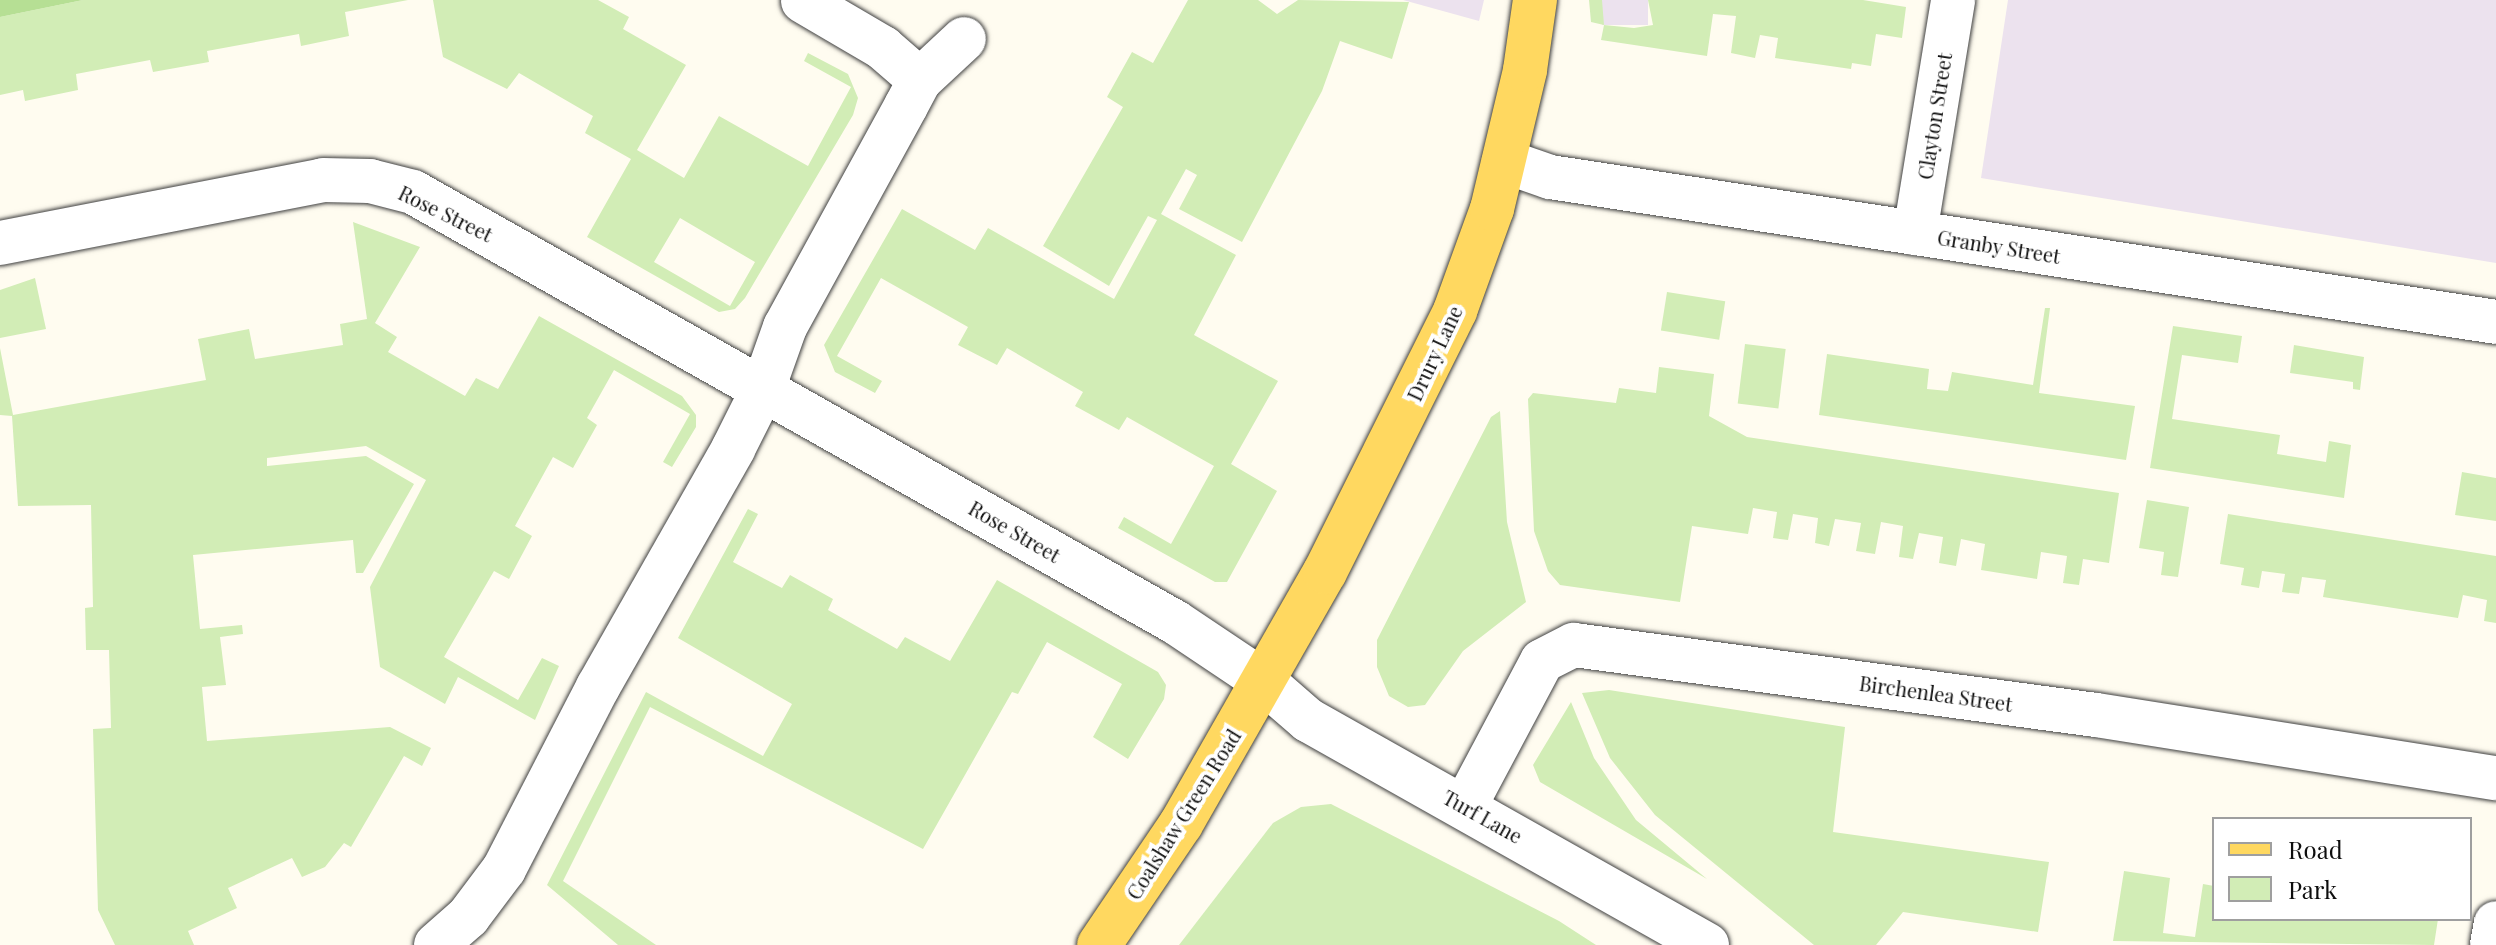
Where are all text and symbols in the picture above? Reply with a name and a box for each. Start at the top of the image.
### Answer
street label: Clayton Street [1912,51,1956,181]
street label: Rose Street [395,180,497,246]
street label: Granby Street [1936,224,2062,268]
street label: Drury Lane [1401,301,1467,405]
street label: Rose Street [965,495,1065,567]
street label: Birchenlea Street [1858,670,2014,716]
street label: Coalshaw Green Road [1121,724,1245,904]
street label: Turf Lane [1439,784,1527,848]
legend [2212,817,2472,921]
text: Road [2288,833,2343,865]
text: Park [2288,873,2337,905]

